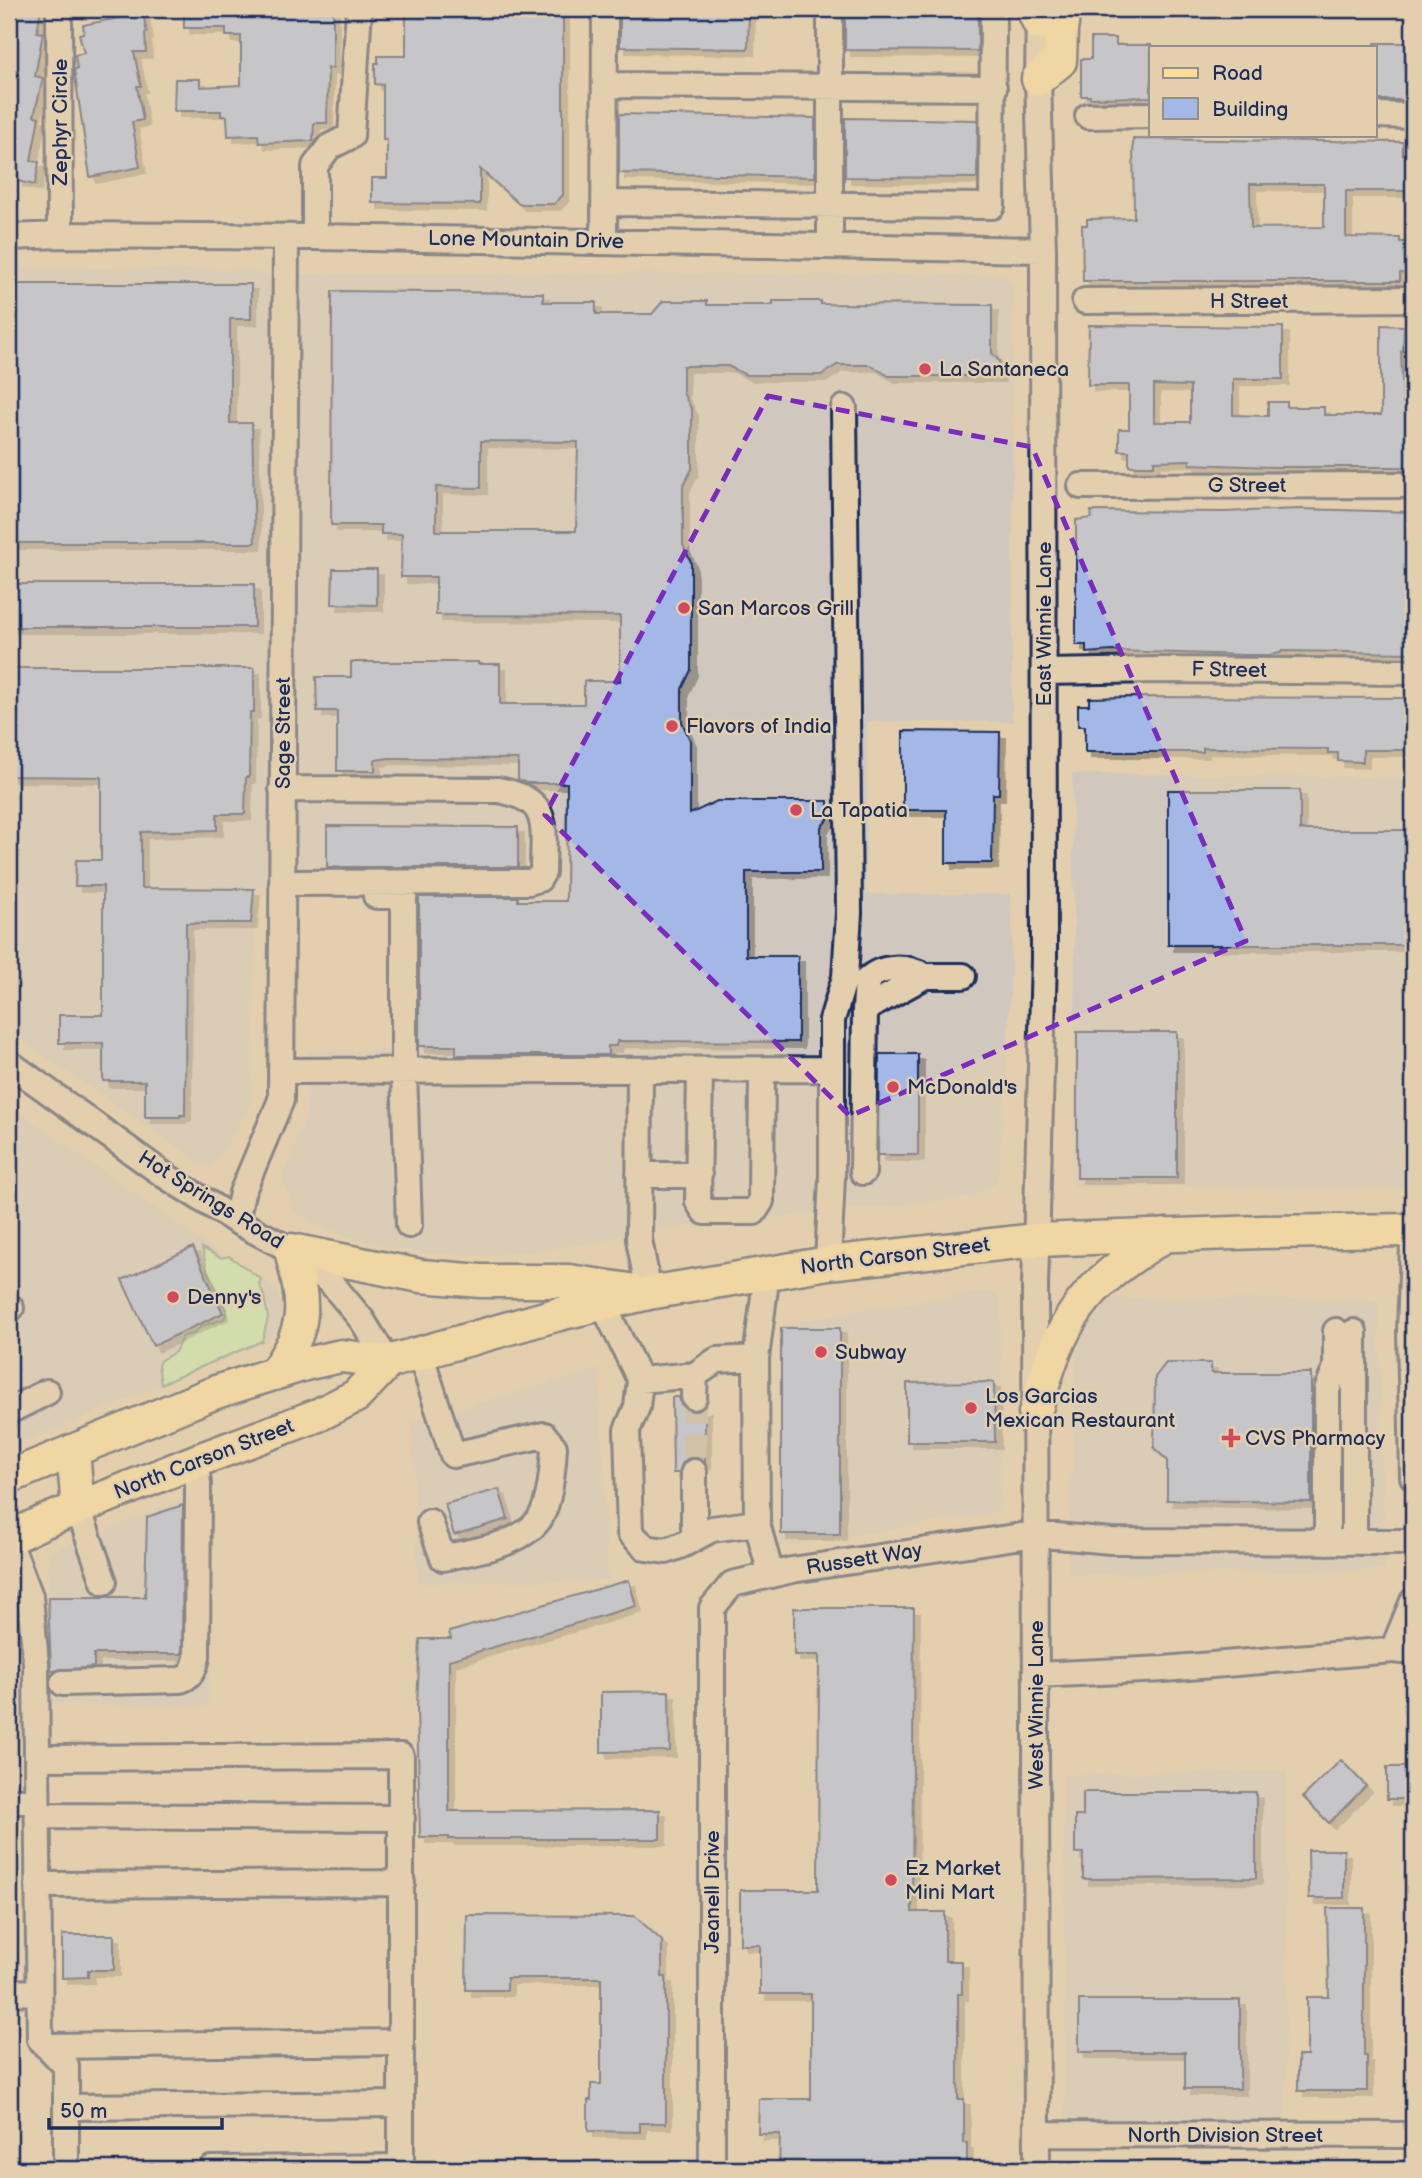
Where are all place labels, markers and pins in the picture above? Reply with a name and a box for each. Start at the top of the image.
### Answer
place label: La Santaneca [939,357,1069,382]
marker: La Santaneca [917,361,933,377]
place label: San Marcos Grill [698,596,854,621]
marker: San Marcos Grill [676,600,692,616]
place label: Flavors of India [686,714,832,739]
marker: Flavors of India [664,718,680,734]
place label: La Tapatia [810,798,908,823]
marker: La Tapatia [788,802,804,818]
place label: McDonald's [907,1075,1017,1100]
marker: McDonald's [885,1079,901,1095]
place label: Denny's [187,1285,261,1310]
marker: Denny's [165,1289,181,1305]
place label: Subway [835,1340,907,1365]
marker: Subway [813,1344,829,1360]
place label: Los Garcias Mexican Restaurant [985,1384,1176,1433]
marker: Los Garcias Mexican Restaurant [963,1400,979,1416]
place label: CVS Pharmacy [1245,1426,1386,1451]
marker: CVS Pharmacy [1223,1430,1239,1446]
place label: Ez Market Mini Mart [905,1856,1002,1905]
marker: Ez Market Mini Mart [883,1872,899,1888]

